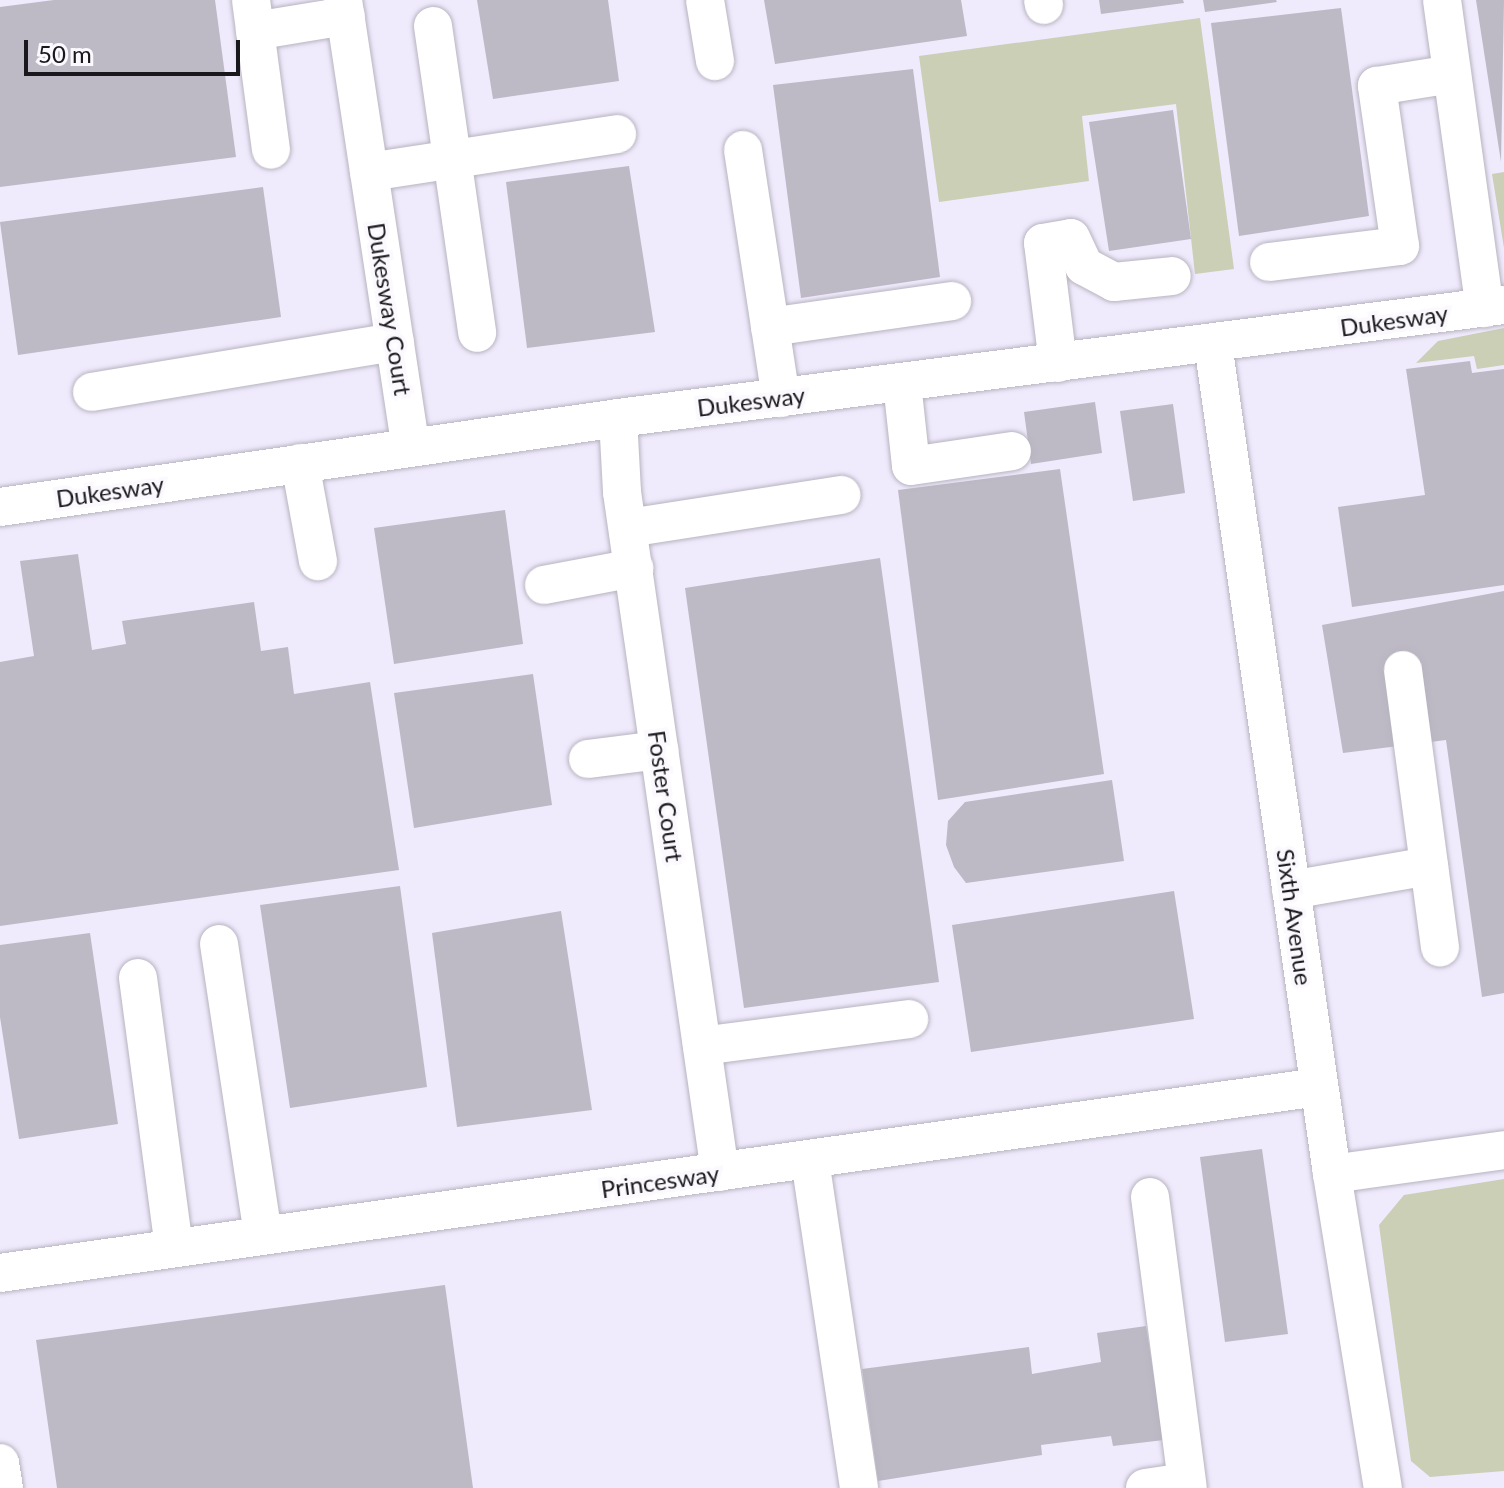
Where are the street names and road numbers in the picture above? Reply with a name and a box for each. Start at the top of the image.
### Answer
street label: Dukesway Court [362,220,418,398]
street label: Dukesway [1338,298,1450,342]
street label: Dukesway [695,380,807,422]
street label: Dukesway [54,469,166,513]
street label: Foster Court [643,728,689,864]
street label: Sixth Avenue [1271,847,1319,987]
street label: Princesway [599,1158,721,1204]

